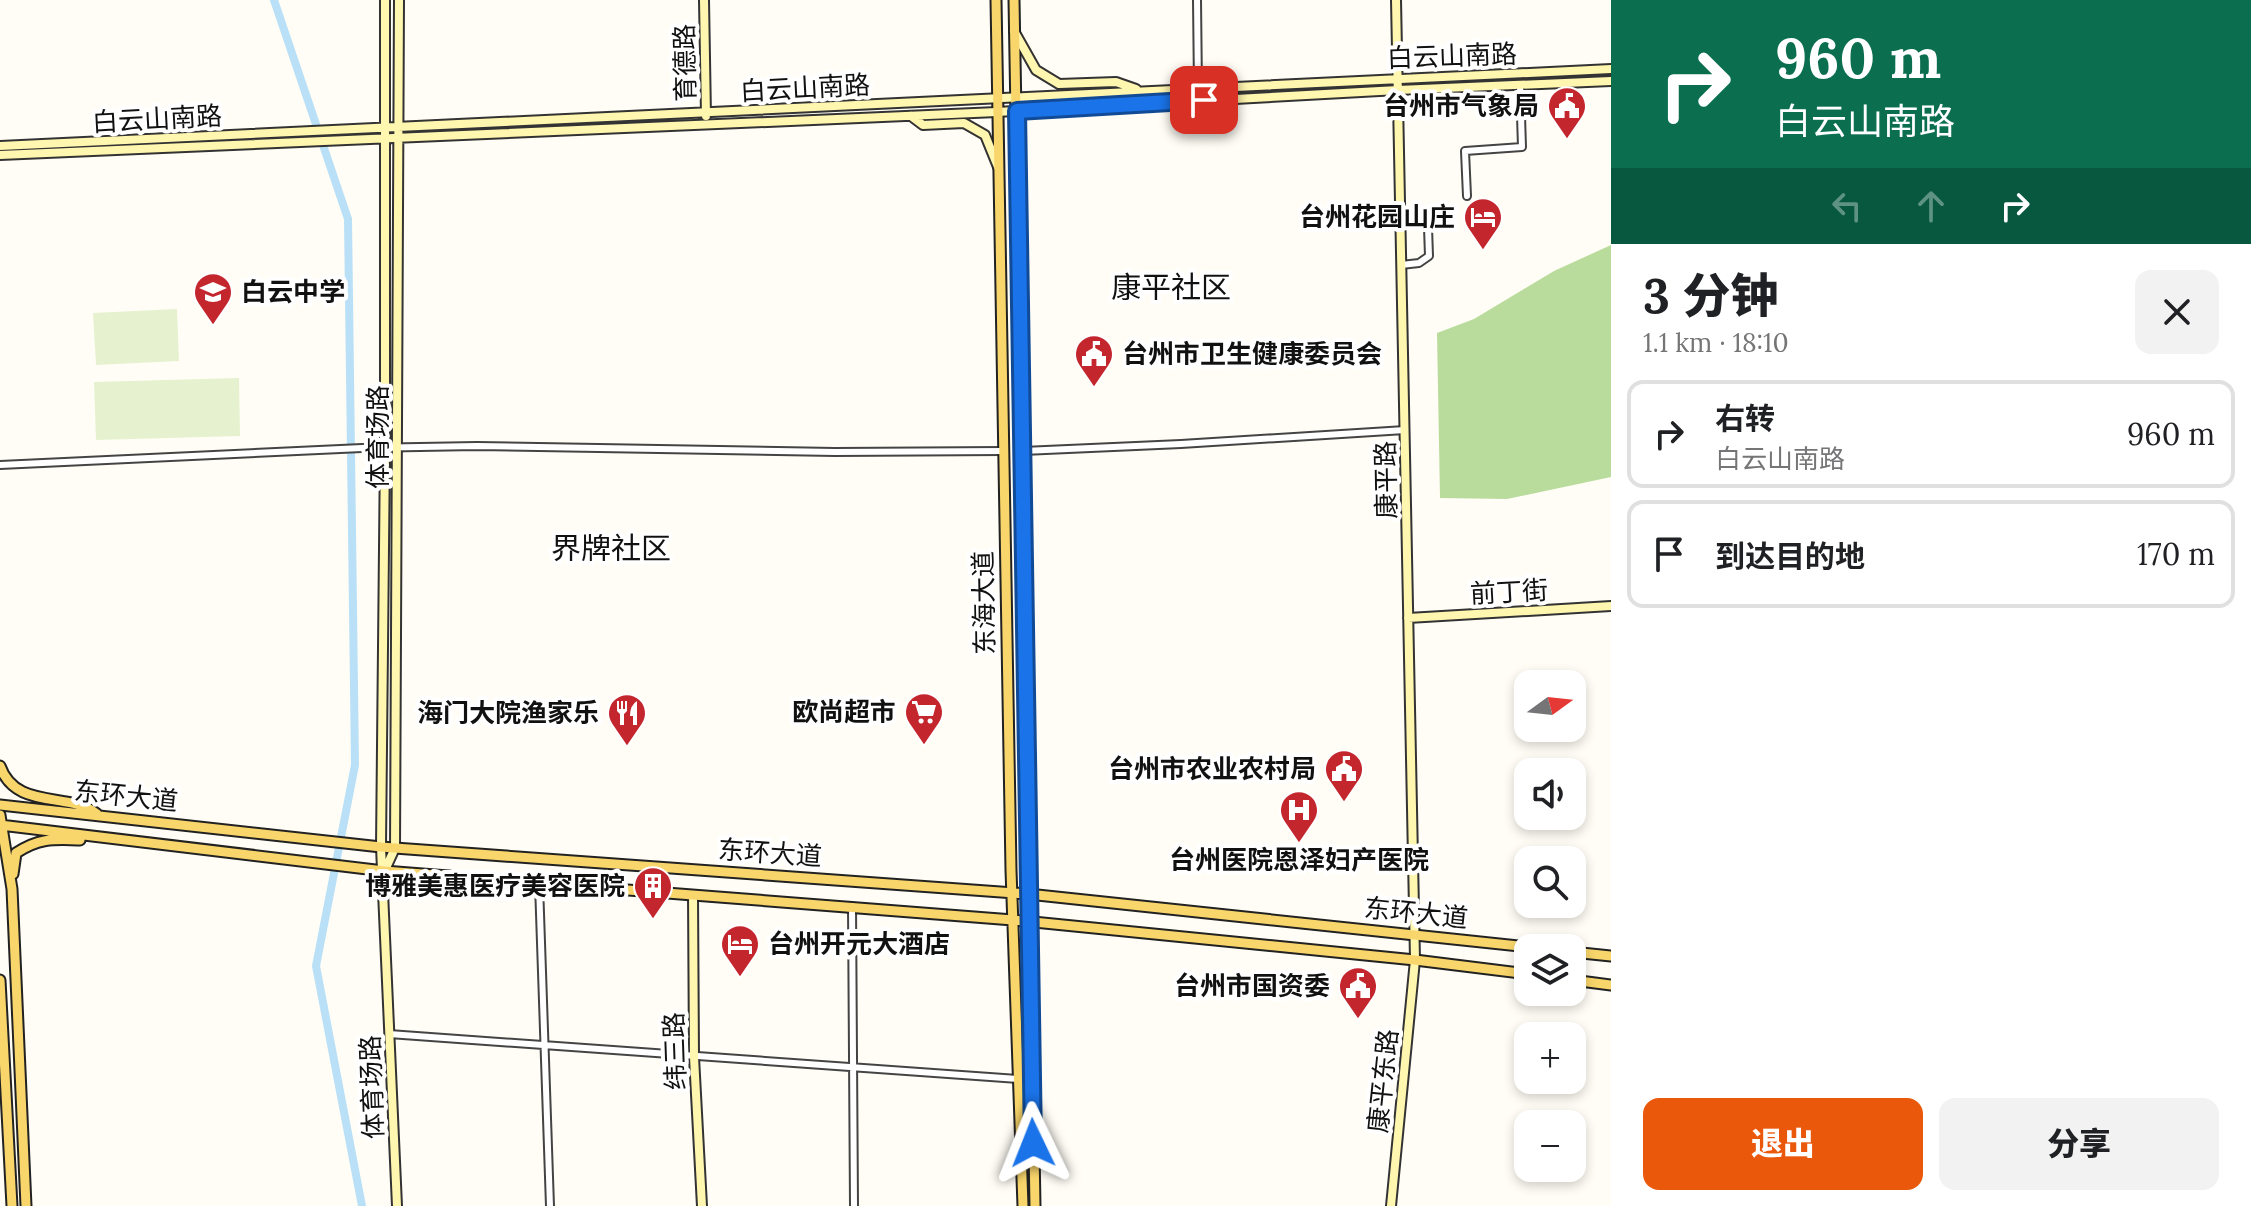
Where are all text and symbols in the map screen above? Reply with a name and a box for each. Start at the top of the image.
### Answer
text: 960 m [1775,22,1941,93]
street label: 育德路 [667,24,702,102]
icon: right [1643,32,1747,136]
street label: 白云山南路 [1386,37,1518,74]
pin [1170,66,1238,134]
street label: 白云山南路 [739,68,871,107]
icon: arrive [1182,78,1226,122]
public building icon: 台州市气象局 [1546,85,1588,140]
place label: 台州市气象局 [1383,89,1539,122]
text: 白云山南路 [1775,98,1955,144]
street label: 白云山南路 [91,99,223,138]
icon: left [1825,184,1869,228]
icon: ahead [1909,184,1953,228]
icon: right [1993,184,2037,228]
hotel icon: 台州花园山庄 [1462,196,1504,251]
place label: 台州花园山庄 [1299,200,1455,233]
text: 3 分钟 [1643,265,1779,326]
district label: 康平社区 [1111,268,1231,306]
button: close [2135,270,2219,354]
school or university icon: 白云中学 [192,271,234,326]
place label: 白云中学 [241,275,345,308]
text: 1.1 km · 18:10 [1643,326,1789,359]
public building icon: 台州市卫生健康委员会 [1073,333,1115,388]
place label: 台州市卫生健康委员会 [1122,337,1382,370]
street label: 体育场路 [361,385,394,489]
text: 右转 [1715,399,1775,437]
icon: right [1647,412,1691,456]
text: 960 m [2127,415,2215,453]
street label: 康平路 [1368,441,1403,519]
text: 白云山南路 [1715,442,1845,475]
district label: 界牌社区 [551,529,671,567]
icon: arrive [1647,532,1691,576]
text: 170 m [2137,535,2215,573]
text: 到达目的地 [1715,537,1865,575]
street label: 东海大道 [966,551,1001,655]
street label: 前丁街 [1469,573,1549,610]
north arrow [1514,670,1586,742]
map controls [1514,670,1586,1182]
supermarket icon: 欧尚超市 [903,691,945,746]
restaurant icon: 海门大院渔家乐 [606,692,648,747]
place label: 欧尚超市 [792,695,896,728]
place label: 海门大院渔家乐 [417,696,599,729]
public building icon: 台州市农业农村局 [1323,748,1365,803]
place label: 台州市农业农村局 [1108,752,1316,785]
button: sound [1514,758,1586,830]
street label: 东环大道 [73,774,179,817]
hospital icon: 台州医院恩泽妇产医院 [1278,789,1320,844]
street label: 东环大道 [717,832,823,873]
place label: 台州医院恩泽妇产医院 [1169,843,1429,876]
button: search [1514,846,1586,918]
building icon: 博雅美惠医疗美容医院 [632,865,674,920]
place label: 博雅美惠医疗美容医院 [365,869,625,902]
street label: 东环大道 [1363,891,1469,934]
hotel icon: 台州开元大酒店 [719,923,761,978]
place label: 台州开元大酒店 [768,927,950,960]
button: layers [1514,934,1586,1006]
public building icon: 台州市国资委 [1337,965,1379,1020]
place label: 台州市国资委 [1174,969,1330,1002]
street label: 纬三路 [657,1011,692,1091]
button: + [1514,1022,1586,1094]
street label: 康平东路 [1361,1028,1404,1134]
street label: 体育场路 [353,1034,390,1140]
button: 退出 [1643,1098,1923,1190]
button: 分享 [1939,1098,2219,1190]
position arrow [991,1101,1075,1185]
button: − [1514,1110,1586,1182]

